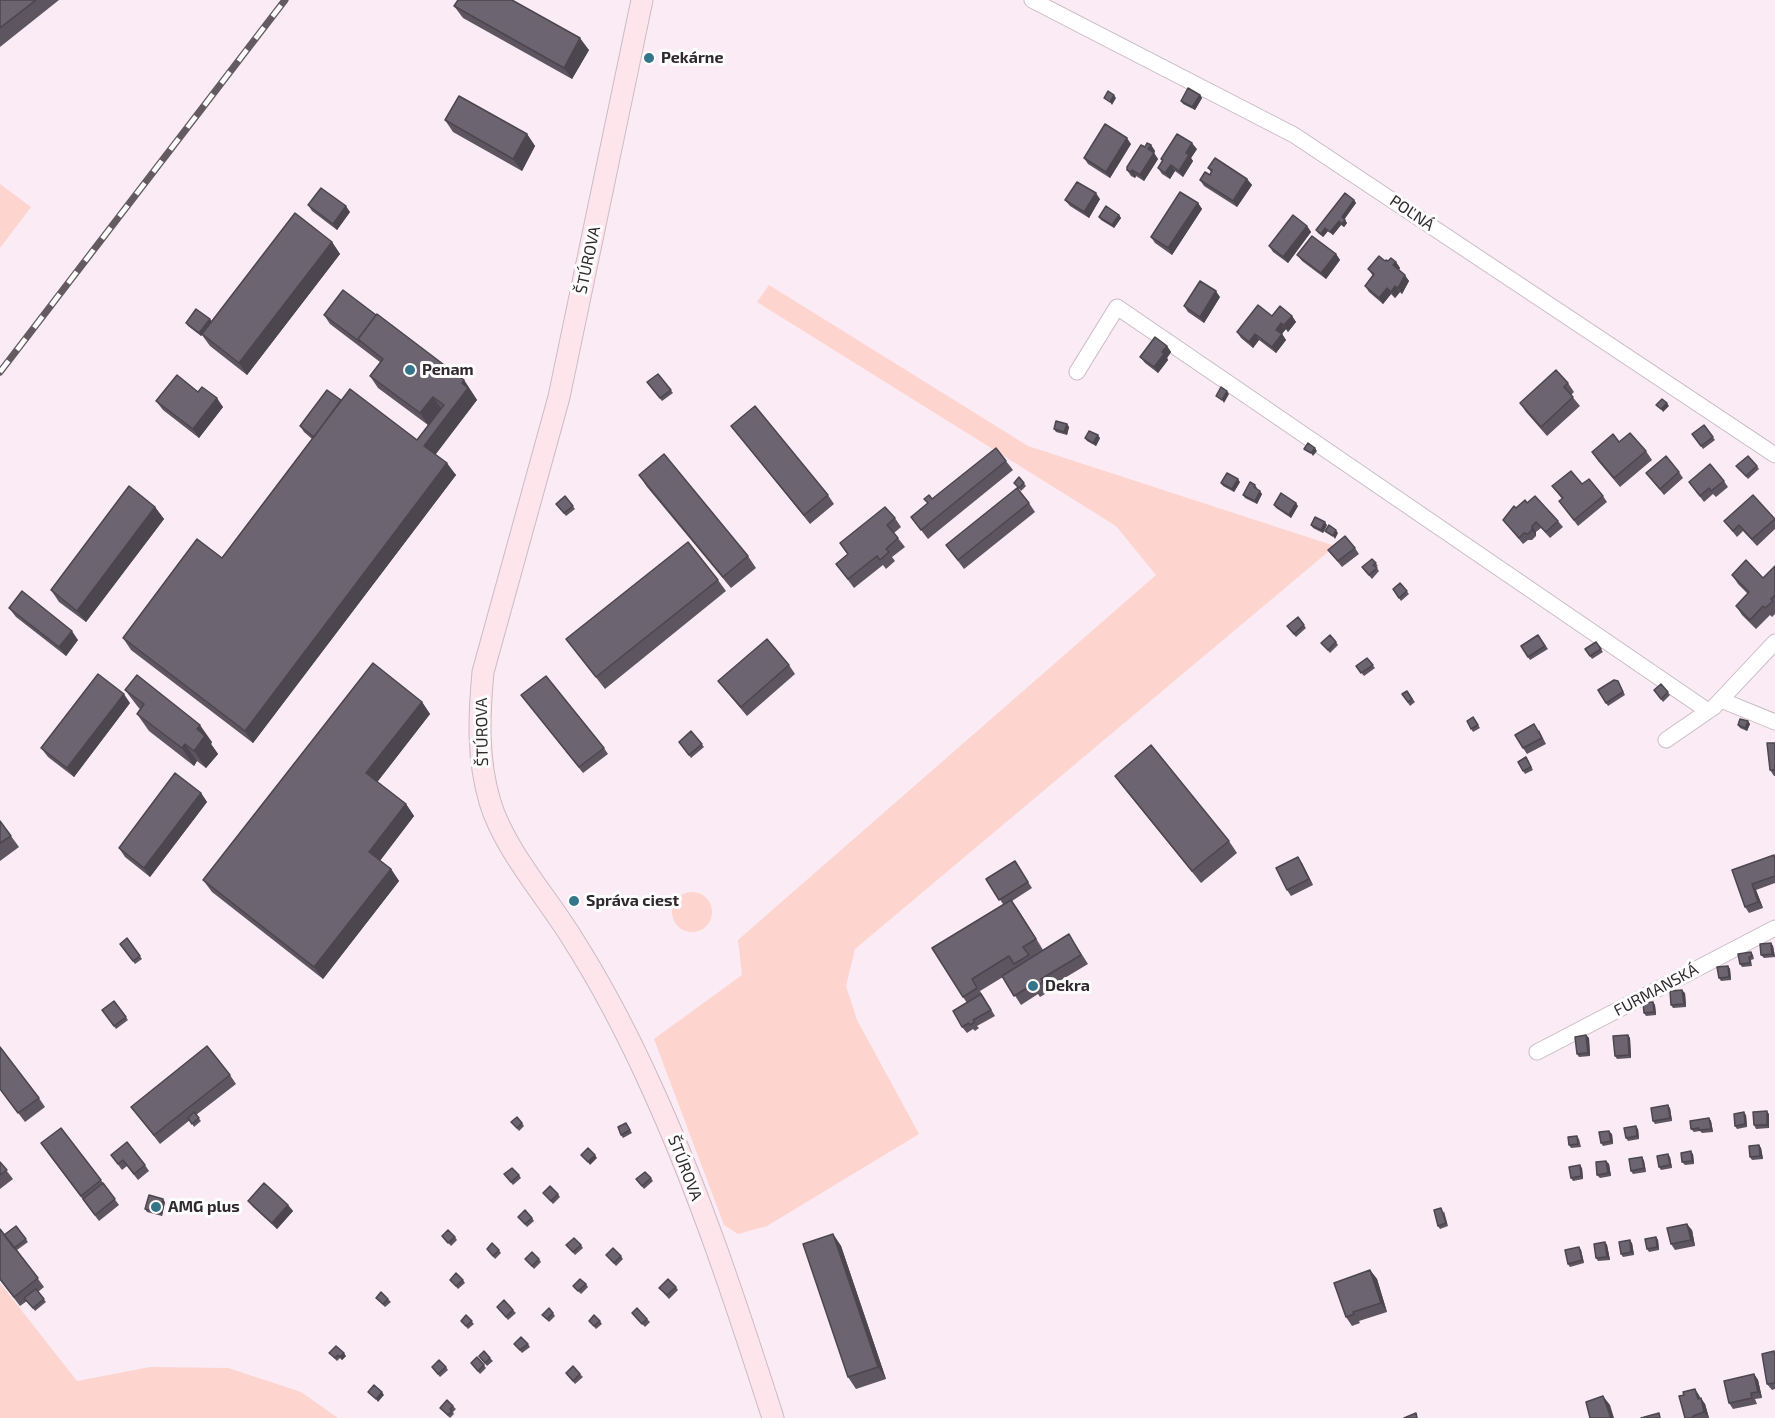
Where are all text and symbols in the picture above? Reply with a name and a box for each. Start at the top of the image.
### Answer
place label: Pekárne [661,48,723,68]
marker: Pekárne [642,51,656,65]
street label: POĽNÁ [1386,191,1438,235]
street label: ŠTÚROVA [571,224,605,296]
place label: Penam [422,360,474,380]
marker: Penam [403,363,417,377]
street label: ŠTÚROVA [472,698,492,766]
place label: Správa ciest [586,891,679,911]
marker: Správa ciest [567,894,581,908]
street label: FURMANSKÁ [1611,960,1701,1020]
place label: Dekra [1045,976,1090,996]
marker: Dekra [1026,979,1040,993]
street label: ŠTÚROVA [664,1133,706,1203]
place label: AMG plus [168,1197,240,1217]
marker: AMG plus [149,1200,163,1214]

